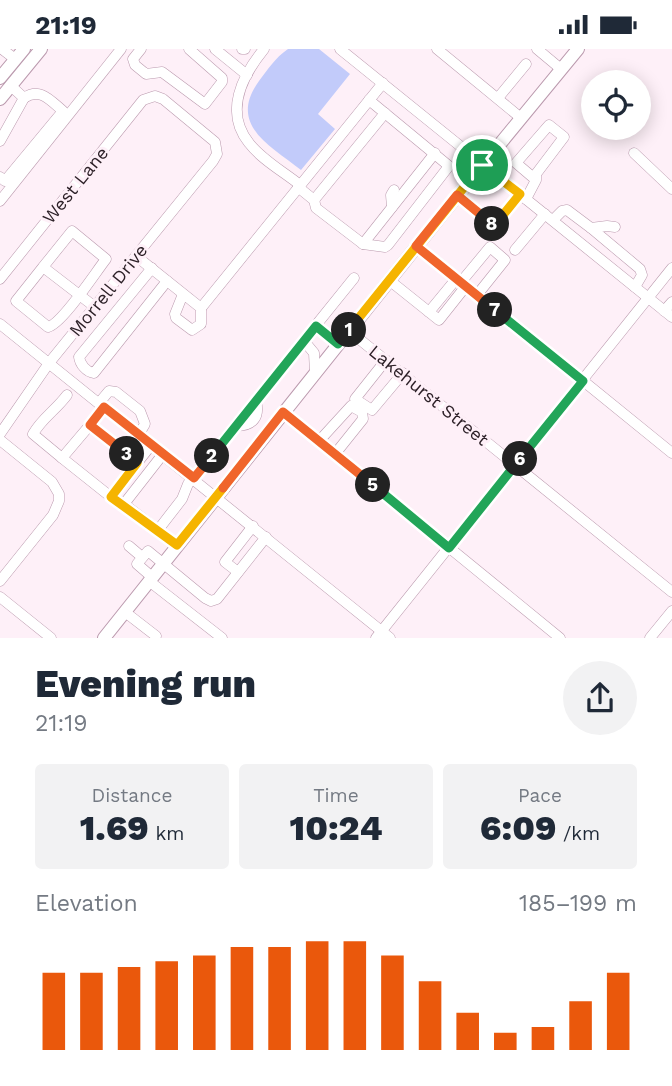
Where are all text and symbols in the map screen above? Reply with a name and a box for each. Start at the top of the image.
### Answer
text: 21:19 [35,10,97,40]
map controls [581,70,651,140]
button: locate [581,70,651,140]
pin [452,135,512,195]
street label: West Lane [38,142,112,228]
icon: arrive [463,146,501,184]
pin: 8 [475,207,510,241]
text: 8 [486,212,497,235]
street label: Morrell Drive [65,240,151,340]
pin: 7 [477,293,512,327]
text: 7 [489,298,500,321]
pin: 1 [332,313,366,347]
text: 1 [344,318,353,341]
street label: Lakehurst Street [365,340,493,450]
pin: 3 [110,437,144,471]
pin: 2 [194,439,230,473]
pin: 6 [503,441,538,477]
text: 3 [121,442,132,465]
text: 2 [206,444,217,467]
text: 6 [514,447,525,470]
pin: 5 [356,467,390,502]
text: 5 [367,473,378,496]
button: share [563,661,637,735]
text: Evening run [35,662,256,706]
text: 21:19 [35,710,87,737]
text: Distance [92,784,172,807]
text: Time [313,784,359,807]
text: Pace [518,784,562,807]
text: 1.69 [80,807,149,849]
text: 10:24 [290,807,382,849]
text: 6:09 [480,807,556,849]
text: km [149,822,184,845]
text: /km [556,822,600,845]
text: Elevation [35,890,138,917]
text: 185–199 m [519,890,637,917]

